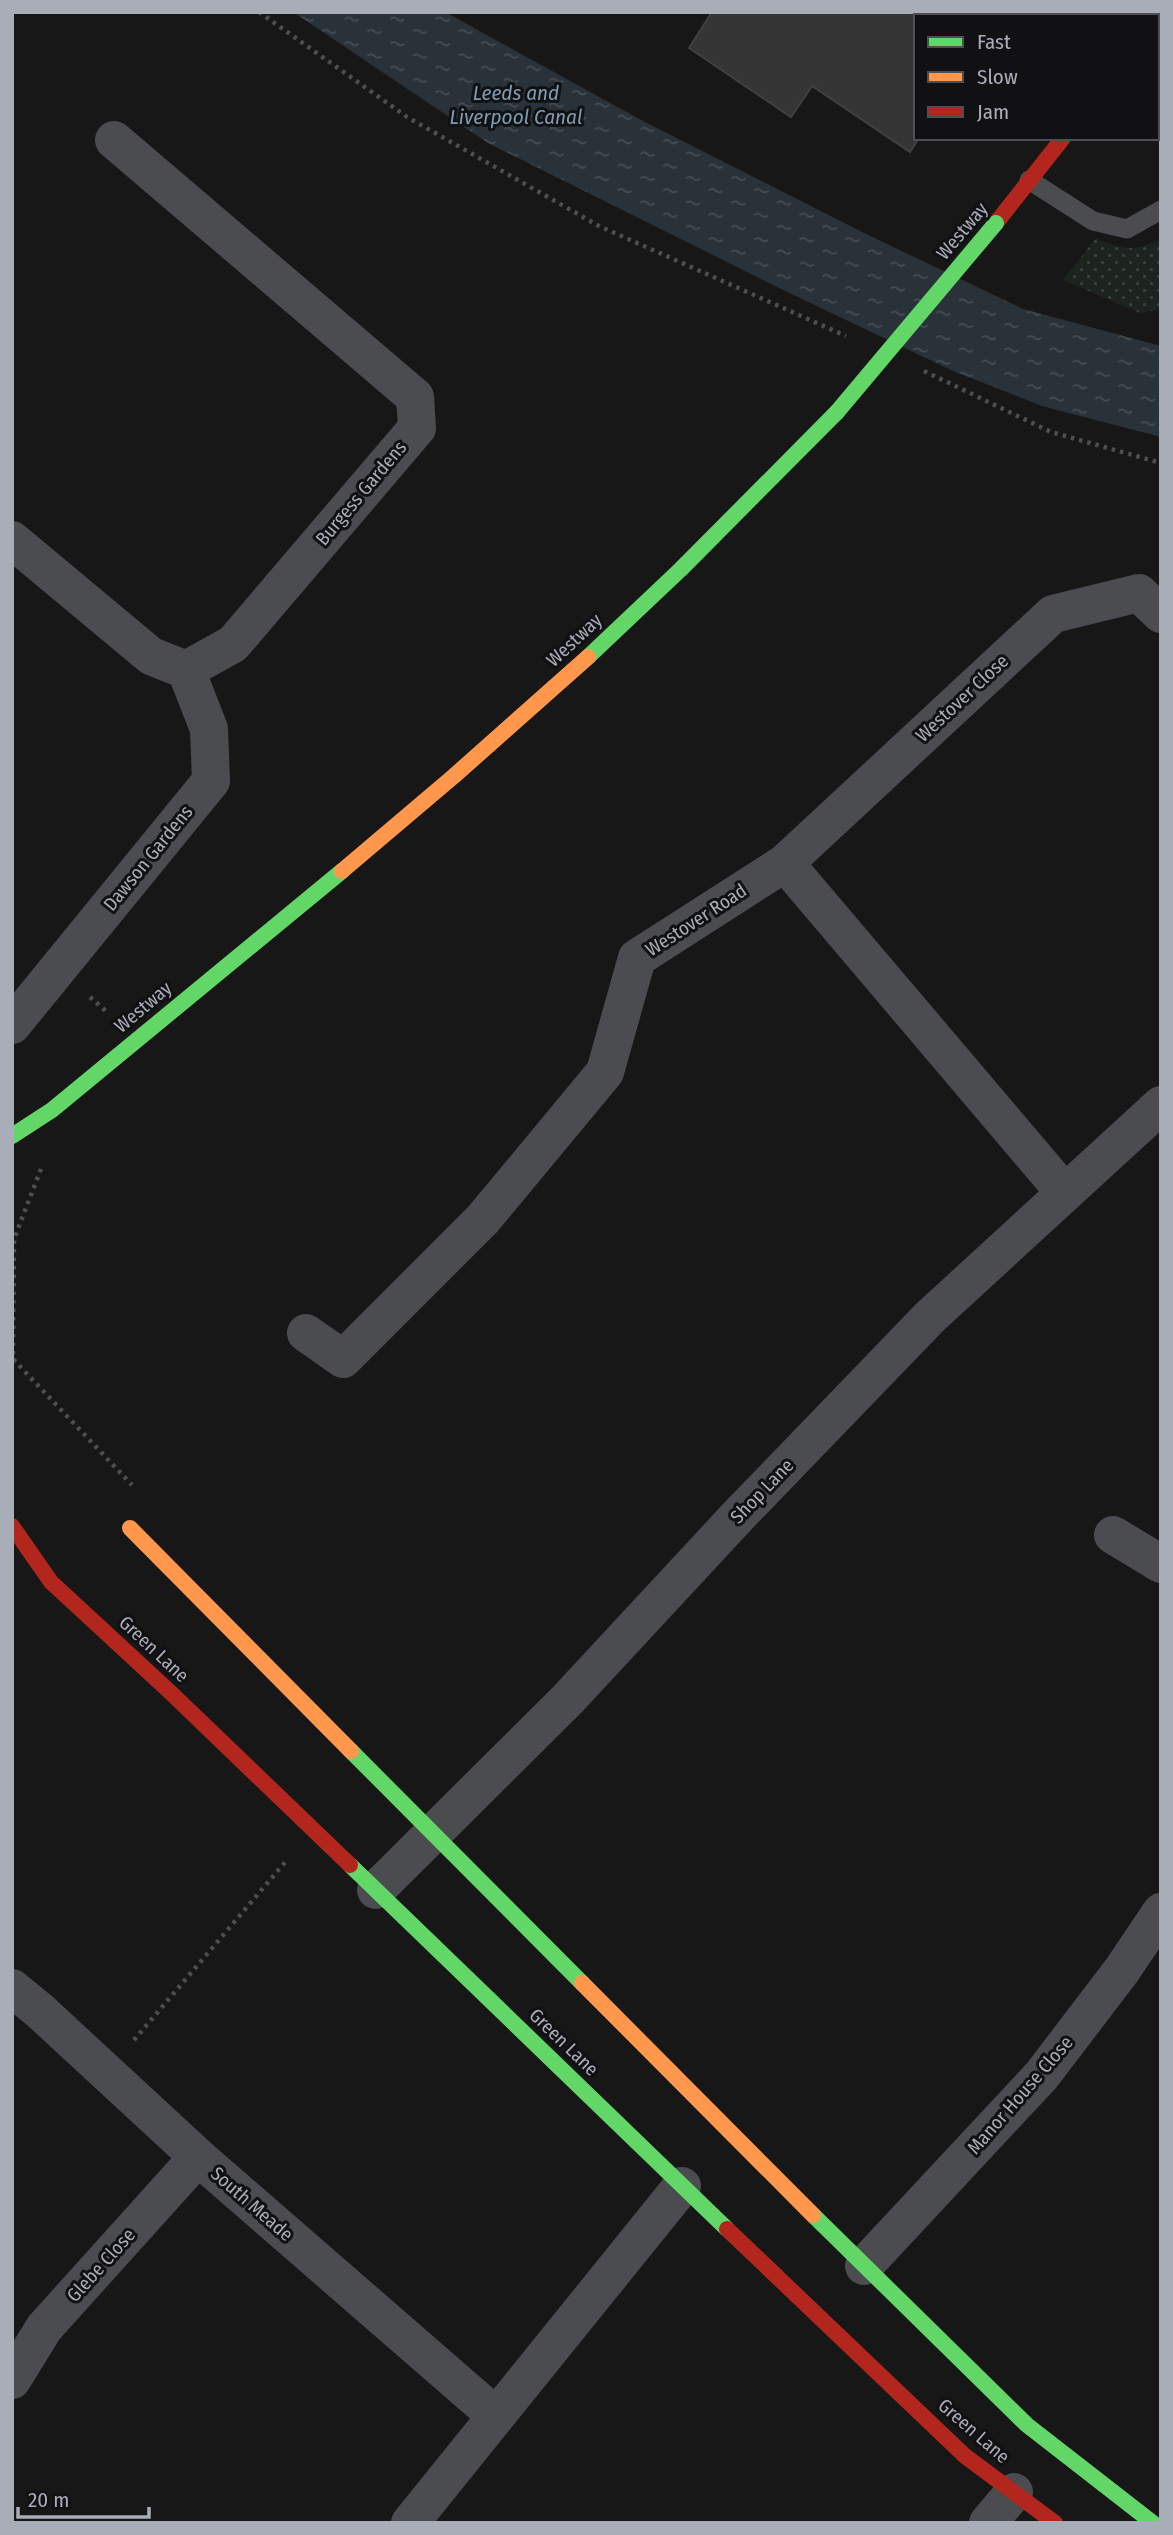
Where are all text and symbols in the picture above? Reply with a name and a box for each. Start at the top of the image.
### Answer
legend [914,14,1159,140]
text: Fast [977,29,1011,55]
text: Slow [977,64,1018,90]
water label: Leeds and Liverpool Canal [450,80,582,130]
text: Jam [977,99,1009,125]
street label: Westway [932,197,993,264]
street label: Burgess Gardens [311,436,411,550]
street label: Westway [541,608,607,671]
street label: Westover Close [911,649,1013,747]
street label: Dawson Gardens [98,801,198,915]
street label: Westover Road [641,879,751,961]
street label: Westway [110,976,177,1037]
street label: Shop Lane [726,1454,798,1528]
street label: Green Lane [114,1611,194,1687]
street label: Green Lane [525,2003,603,2081]
street label: Manor House Close [962,2031,1078,2159]
street label: South Meade [206,2162,298,2246]
street label: Glebe Close [62,2223,140,2307]
street label: Green Lane [934,2394,1014,2468]
scale bar [18,2476,149,2520]
text: 20 m [28,2487,69,2513]

